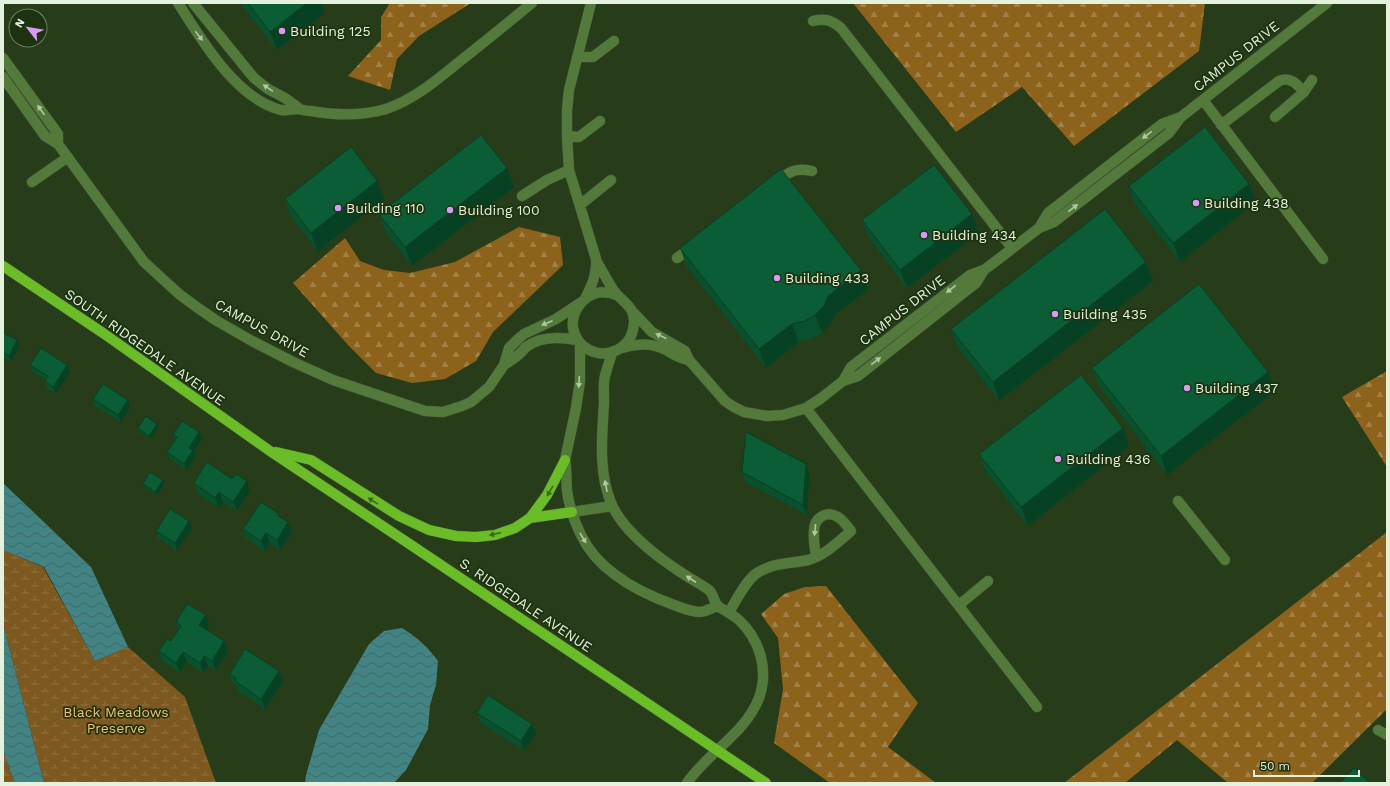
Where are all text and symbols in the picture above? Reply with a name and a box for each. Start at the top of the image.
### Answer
north arrow [8,8,48,48]
text: N [12,16,28,30]
street label: CAMPUS DRIVE [1190,17,1282,94]
place label: Building 125 [290,23,371,39]
marker: Building 125 [277,26,287,36]
one-way arrow [195,30,203,41]
one-way arrow [262,85,273,92]
one-way arrow [37,105,45,115]
one-way arrow [1142,131,1153,140]
place label: Building 438 [1204,195,1289,211]
marker: Building 438 [1191,198,1201,208]
place label: Building 110 [346,200,425,216]
place label: Building 100 [458,202,540,218]
marker: Building 110 [333,203,343,213]
one-way arrow [1067,204,1078,212]
marker: Building 100 [445,205,455,215]
place label: Building 434 [932,227,1016,243]
marker: Building 434 [919,230,929,240]
place label: Building 433 [785,270,869,286]
street label: CAMPUS DRIVE [856,271,948,348]
marker: Building 433 [772,273,782,283]
one-way arrow [945,285,956,294]
street label: SOUTH RIDGEDALE AVENUE [62,286,228,409]
street label: CAMPUS DRIVE [212,296,312,360]
place label: Building 435 [1063,306,1147,322]
marker: Building 435 [1050,309,1060,319]
one-way arrow [541,320,552,326]
one-way arrow [655,333,666,339]
one-way arrow [871,357,882,366]
one-way arrow [576,376,583,388]
place label: Building 437 [1195,380,1278,396]
marker: Building 437 [1182,383,1192,393]
place label: Building 436 [1066,451,1150,467]
marker: Building 436 [1053,454,1063,464]
one-way arrow [603,479,609,492]
one-way arrow [546,485,553,497]
one-way arrow [367,497,379,504]
one-way arrow [811,524,818,537]
one-way arrow [489,532,501,538]
one-way arrow [580,532,587,544]
street label: S. RIDGEDALE AVENUE [457,555,595,655]
one-way arrow [685,576,697,583]
park label: Black Meadows Preserve [63,704,169,736]
scale bar [1254,752,1359,778]
text: 50 m [1260,759,1290,773]

